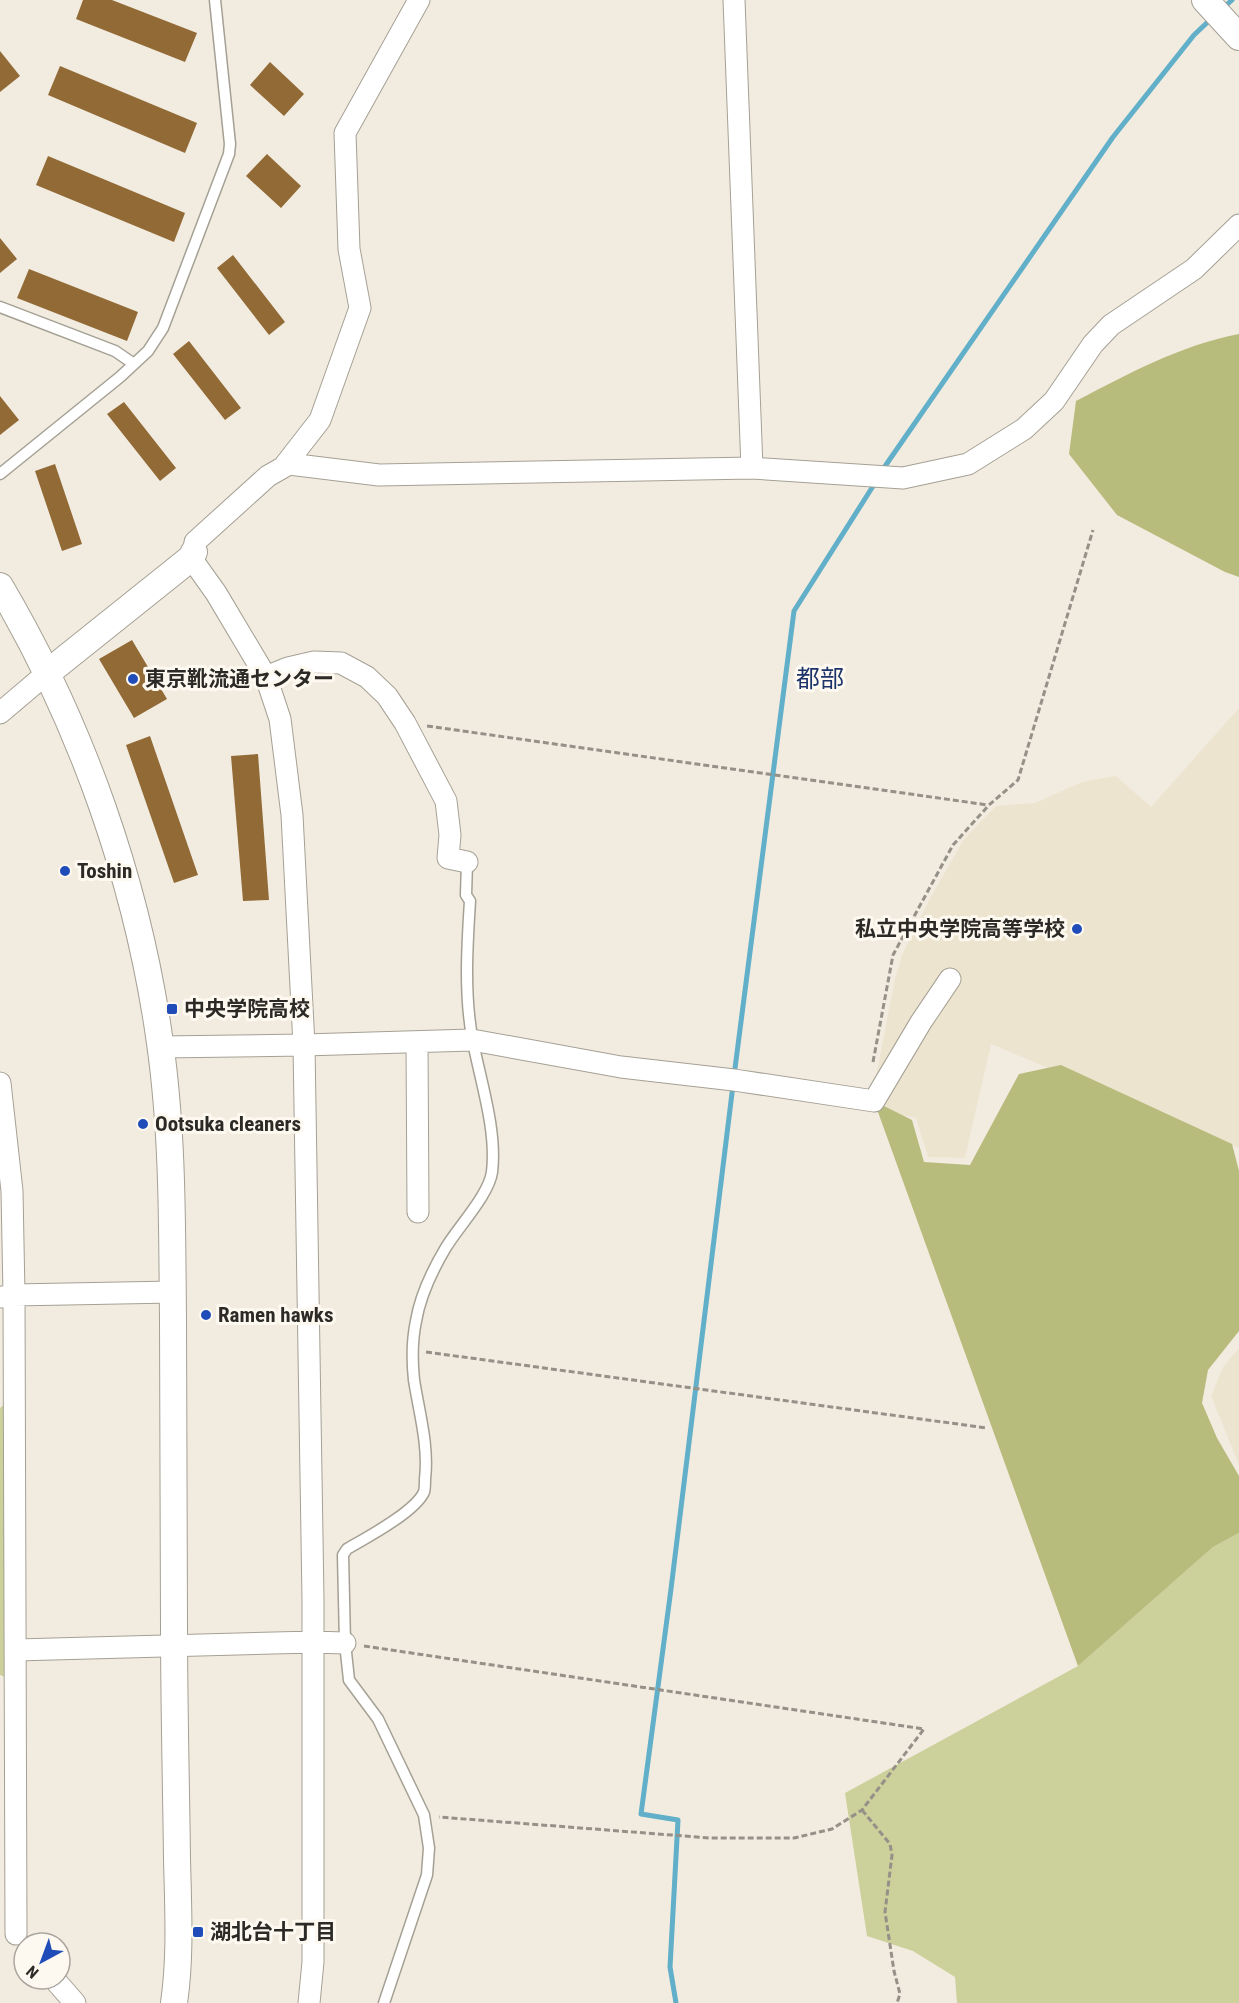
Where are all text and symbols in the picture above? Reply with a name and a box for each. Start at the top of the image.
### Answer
district label: 都部 [796,665,844,693]
place label: 東京靴流通センター [145,667,334,691]
marker: 東京靴流通センター [126,672,140,686]
place label: Toshin [77,859,132,883]
marker: Toshin [58,864,72,878]
place label: 私立中央学院高等学校 [855,917,1065,941]
marker: 私立中央学院高等学校 [1070,922,1084,936]
place label: 中央学院高校 [184,997,310,1021]
marker: 中央学院高校 [165,1002,179,1016]
place label: Ootsuka cleaners [155,1112,301,1136]
marker: Ootsuka cleaners [136,1117,150,1131]
place label: Ramen hawks [218,1303,333,1327]
marker: Ramen hawks [199,1308,213,1322]
place label: 湖北台十丁目 [210,1920,336,1944]
marker: 湖北台十丁目 [191,1925,205,1939]
north arrow [12,1931,72,1991]
text: N [23,1962,42,1982]

